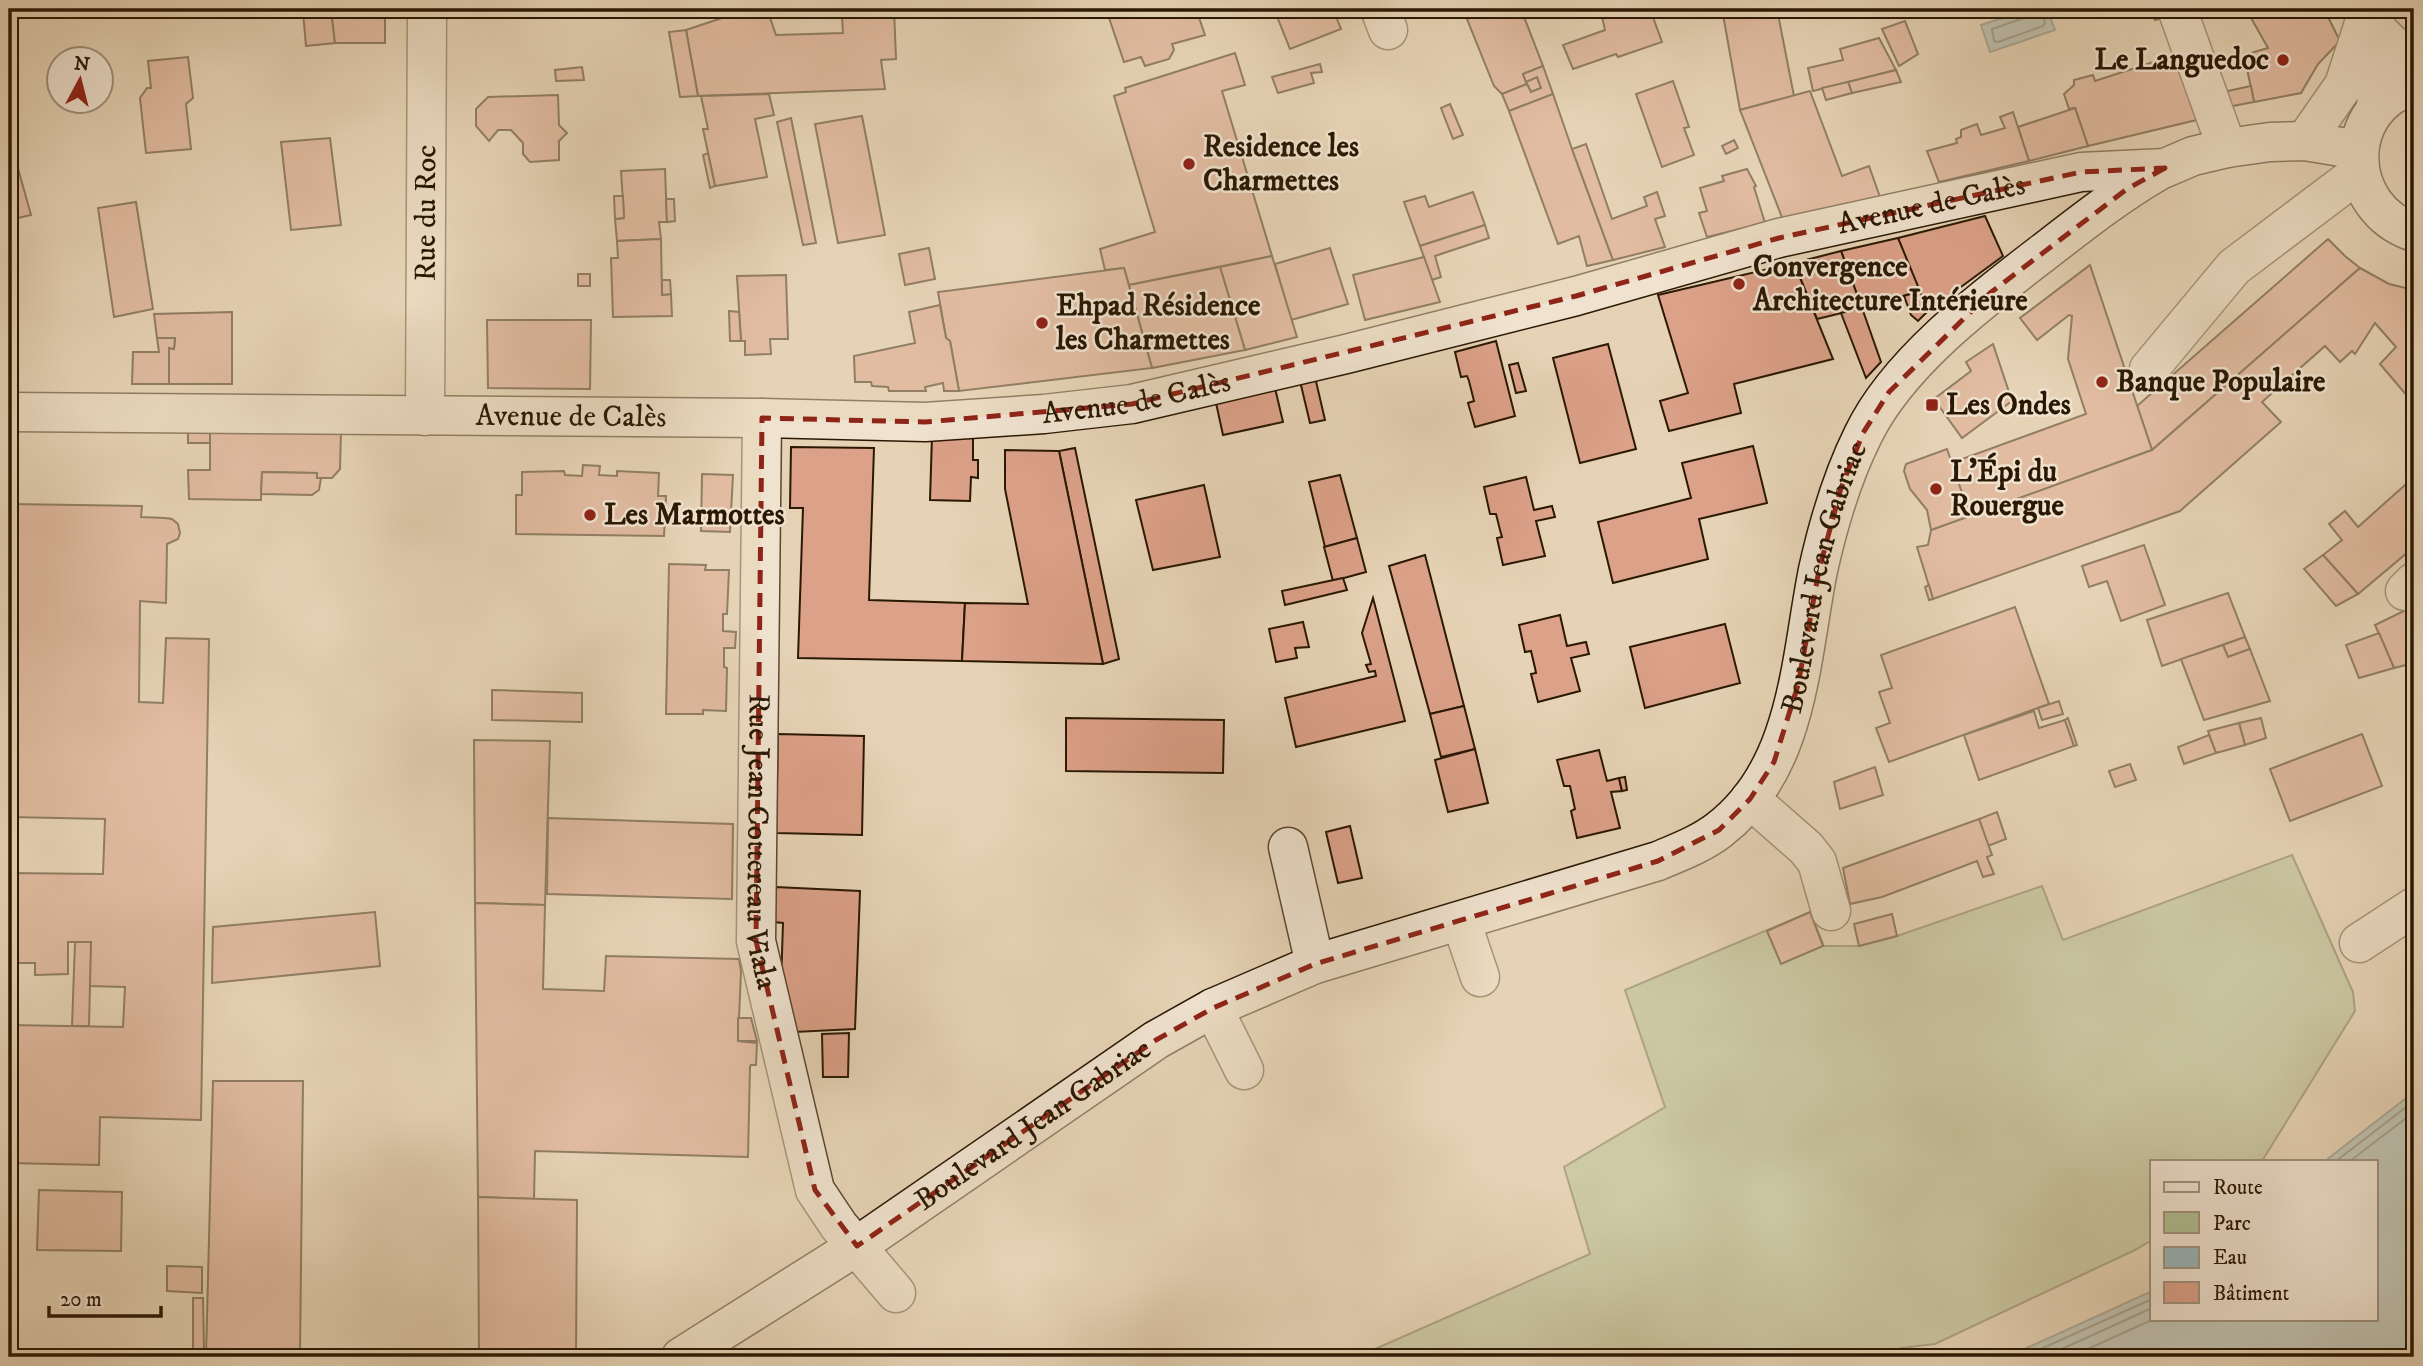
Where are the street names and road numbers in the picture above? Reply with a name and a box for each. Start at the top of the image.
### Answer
street label: Rue du Roc [407,145,445,281]
street label: Avenue de Calès [1834,166,2029,243]
street label: Avenue de Calès [1040,363,1234,433]
street label: Avenue de Calès [475,397,667,436]
street label: Boulevard Jean Gabriac [1773,435,1876,717]
street label: Rue Jean Cottereau Viala [737,694,785,993]
street label: Boulevard Jean Gabriac [908,1030,1159,1219]

